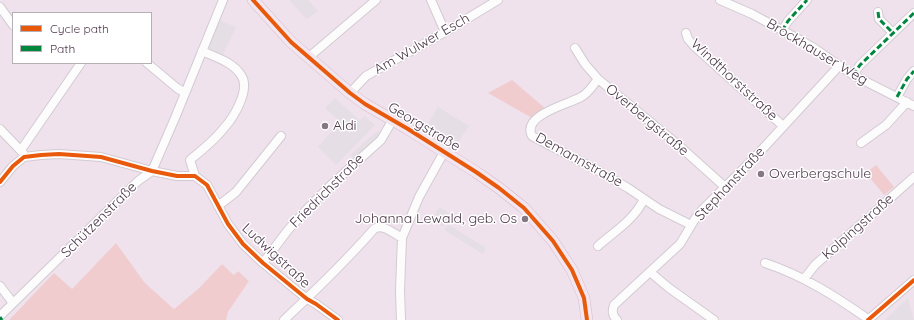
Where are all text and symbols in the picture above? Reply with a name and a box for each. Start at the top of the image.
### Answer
street label: Am Wulwer Esch [371,10,473,78]
legend [12,12,152,64]
street label: Brockhauser Weg [763,15,871,89]
text: Cycle path [50,21,109,36]
street label: Windthorststraße [687,35,781,125]
text: Path [50,41,75,56]
street label: Overbergstraße [602,80,692,160]
street label: Georgstraße [385,99,463,155]
place label: Aldi [333,118,357,134]
marker: Aldi [320,121,330,131]
street label: Demannstraße [533,129,625,191]
street label: Stephanstraße [692,144,768,224]
street label: Friedrichstraße [287,151,367,231]
place label: Overbergschule [769,166,871,182]
marker: Overbergschule [756,169,766,179]
street label: Schützenstraße [58,179,140,261]
street label: Kolpingstraße [819,191,897,263]
place label: Johanna Lewald, geb. Os [355,211,517,227]
marker: Johanna Lewald, geb. Os [520,214,530,224]
street label: Ludwigstraße [238,220,314,292]

